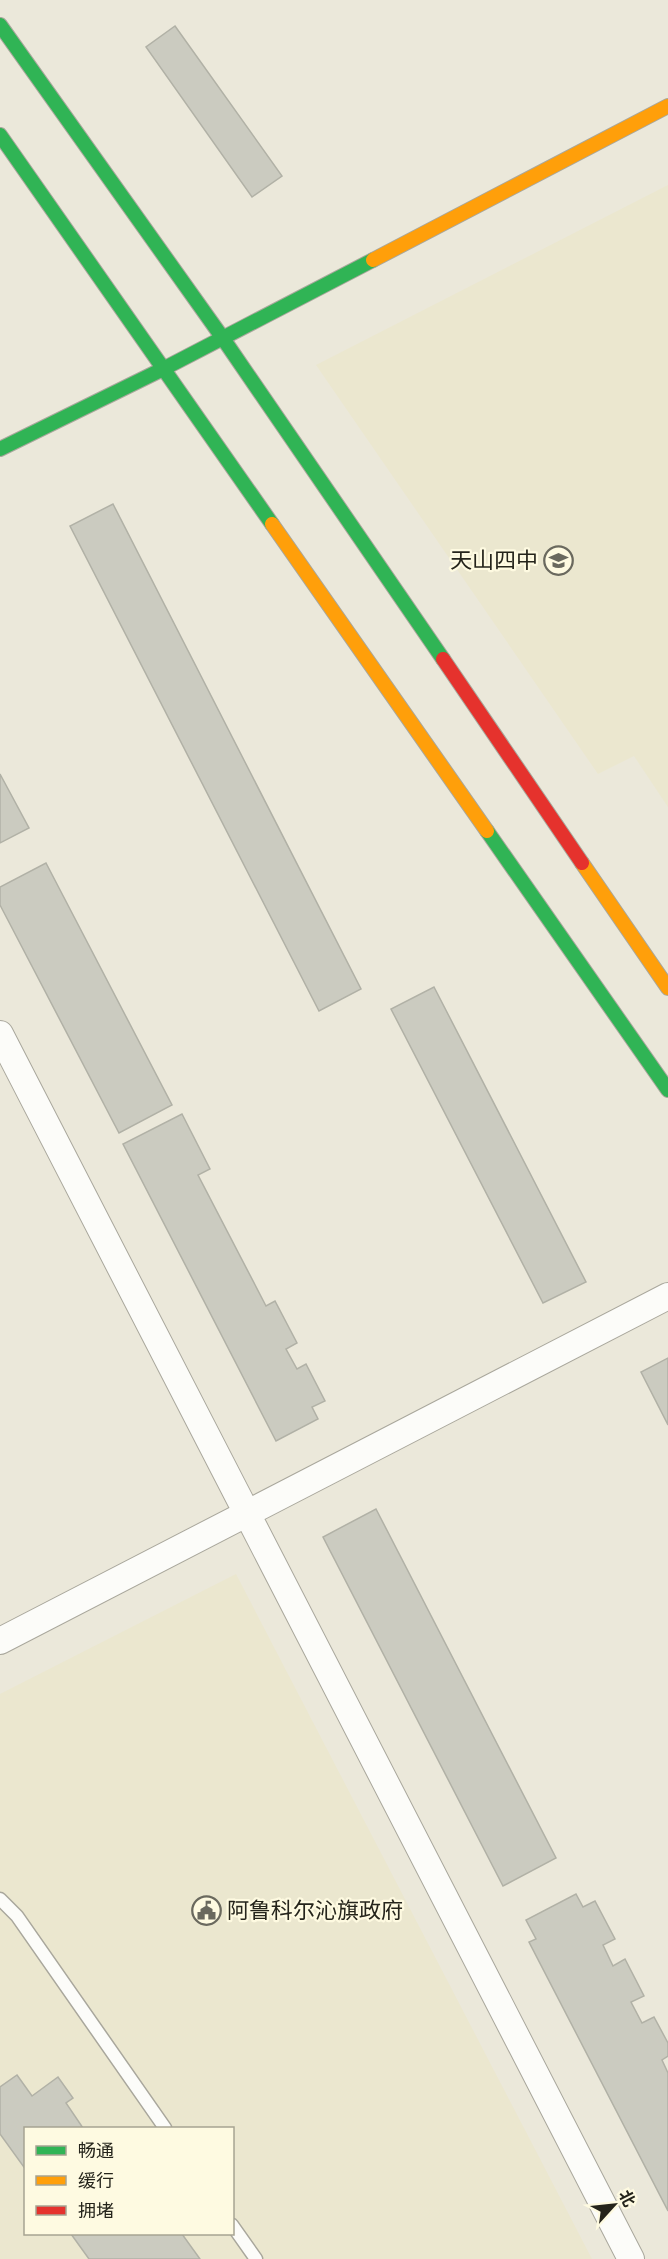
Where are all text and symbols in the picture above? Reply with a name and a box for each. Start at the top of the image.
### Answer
school or university icon: 天山四中 [543,545,575,577]
place label: 天山四中 [450,549,538,572]
public building icon: 阿鲁科尔沁旗政府 [190,1895,222,1927]
place label: 阿鲁科尔沁旗政府 [227,1899,403,1922]
legend [24,2127,234,2235]
text: 畅通 [78,2141,114,2161]
text: 缓行 [78,2171,114,2191]
north arrow [584,2175,644,2235]
text: 北 [616,2187,638,2209]
text: 拥堵 [78,2201,114,2221]

